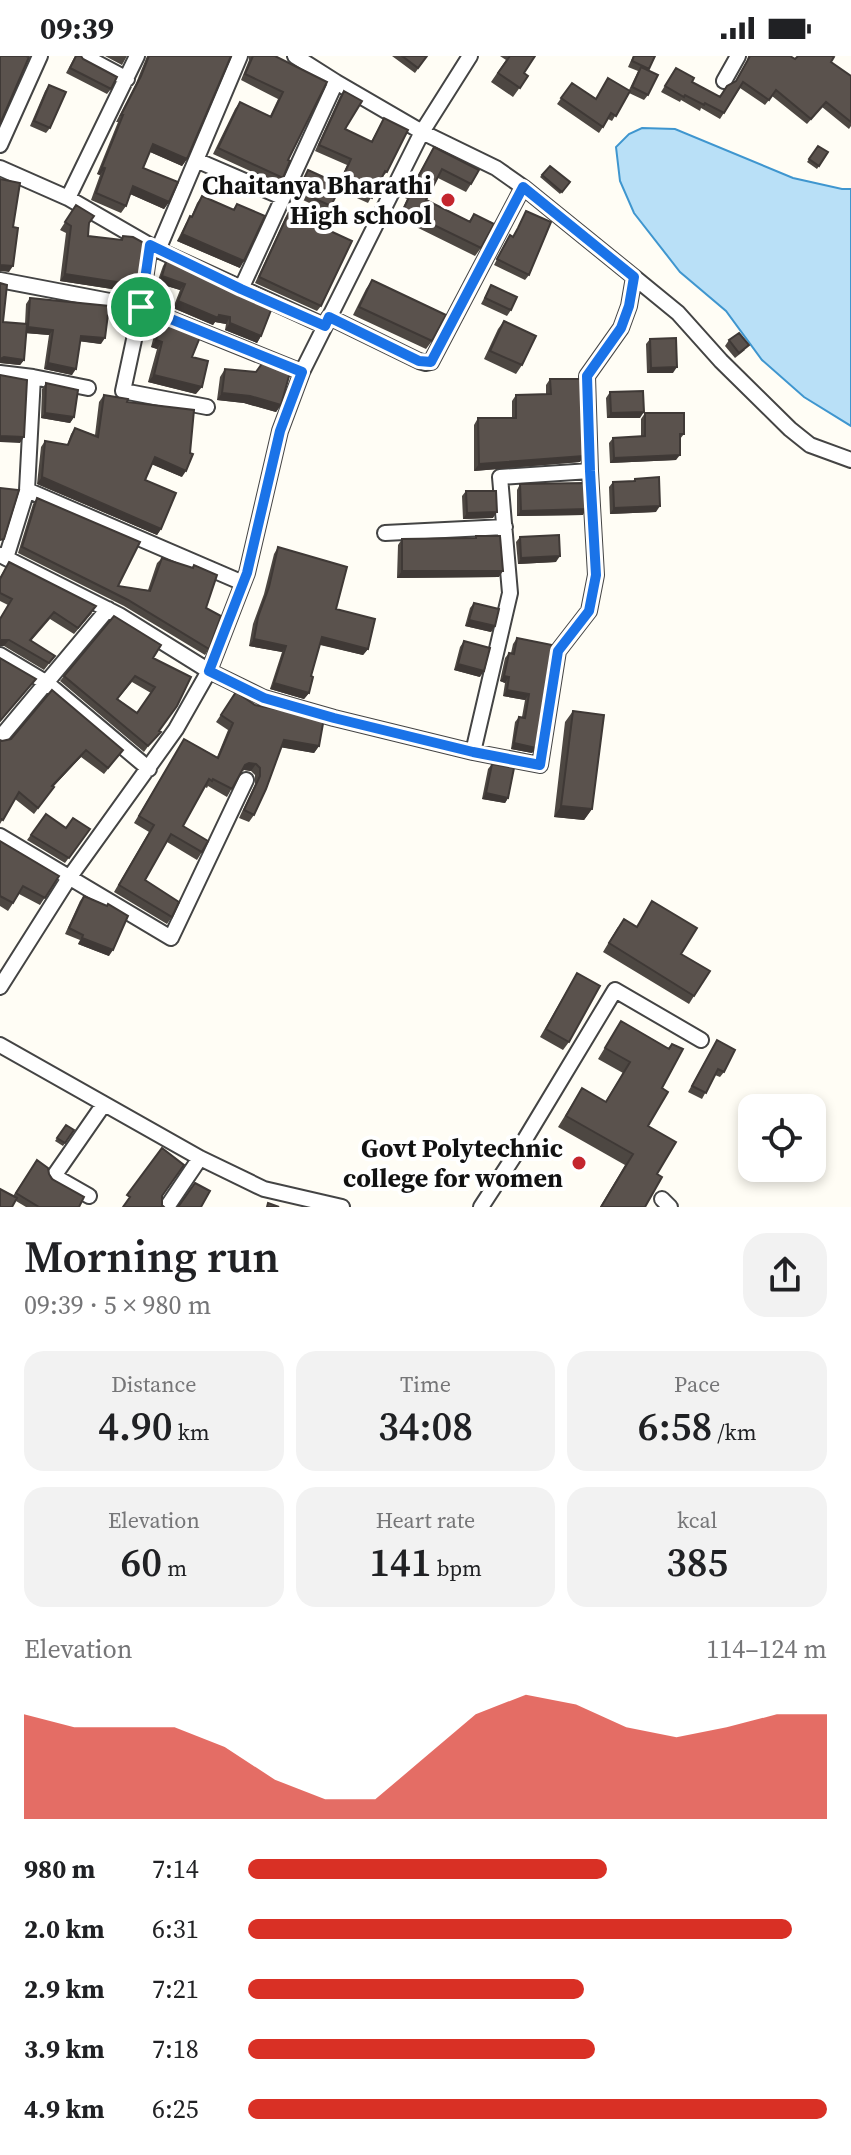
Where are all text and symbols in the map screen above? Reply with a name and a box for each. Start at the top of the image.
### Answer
text: 09:39 [40,8,114,49]
place label: Chaitanya Bharathi High school [202,167,432,233]
marker: Chaitanya Bharathi High school [439,191,457,209]
pin [107,273,175,341]
icon: arrive [119,285,163,329]
map controls [738,1094,826,1182]
button: locate [738,1094,826,1182]
place label: Govt Polytechnic college for women [343,1130,563,1196]
marker: Govt Polytechnic college for women [570,1154,588,1172]
text: Morning run [24,1226,280,1287]
button: share [743,1233,827,1317]
text: 09:39 · 5 × 980 m [24,1287,211,1323]
text: Distance [111,1369,196,1399]
text: Time [400,1369,451,1399]
text: Pace [674,1369,720,1399]
text: 4.90 [98,1399,173,1453]
text: 34:08 [378,1399,473,1453]
text: 6:58 [638,1399,712,1453]
text: km [173,1417,210,1447]
text: /km [712,1417,756,1447]
text: Elevation [108,1505,200,1535]
text: Heart rate [376,1505,475,1535]
text: kcal [677,1505,717,1535]
text: 60 [121,1535,162,1589]
text: 141 [369,1535,432,1589]
text: 385 [666,1535,728,1589]
text: m [162,1553,187,1583]
text: bpm [432,1553,482,1583]
text: Elevation [24,1631,133,1667]
text: 114–124 m [706,1631,827,1667]
text: 980 m [24,1851,95,1887]
text: 7:14 [152,1851,199,1887]
text: 2.0 km [24,1911,105,1947]
text: 6:31 [152,1911,199,1947]
text: 2.9 km [24,1971,105,2007]
text: 7:21 [152,1971,199,2007]
text: 3.9 km [24,2031,105,2067]
text: 7:18 [152,2031,199,2067]
text: 4.9 km [24,2091,105,2127]
text: 6:25 [152,2091,199,2127]

